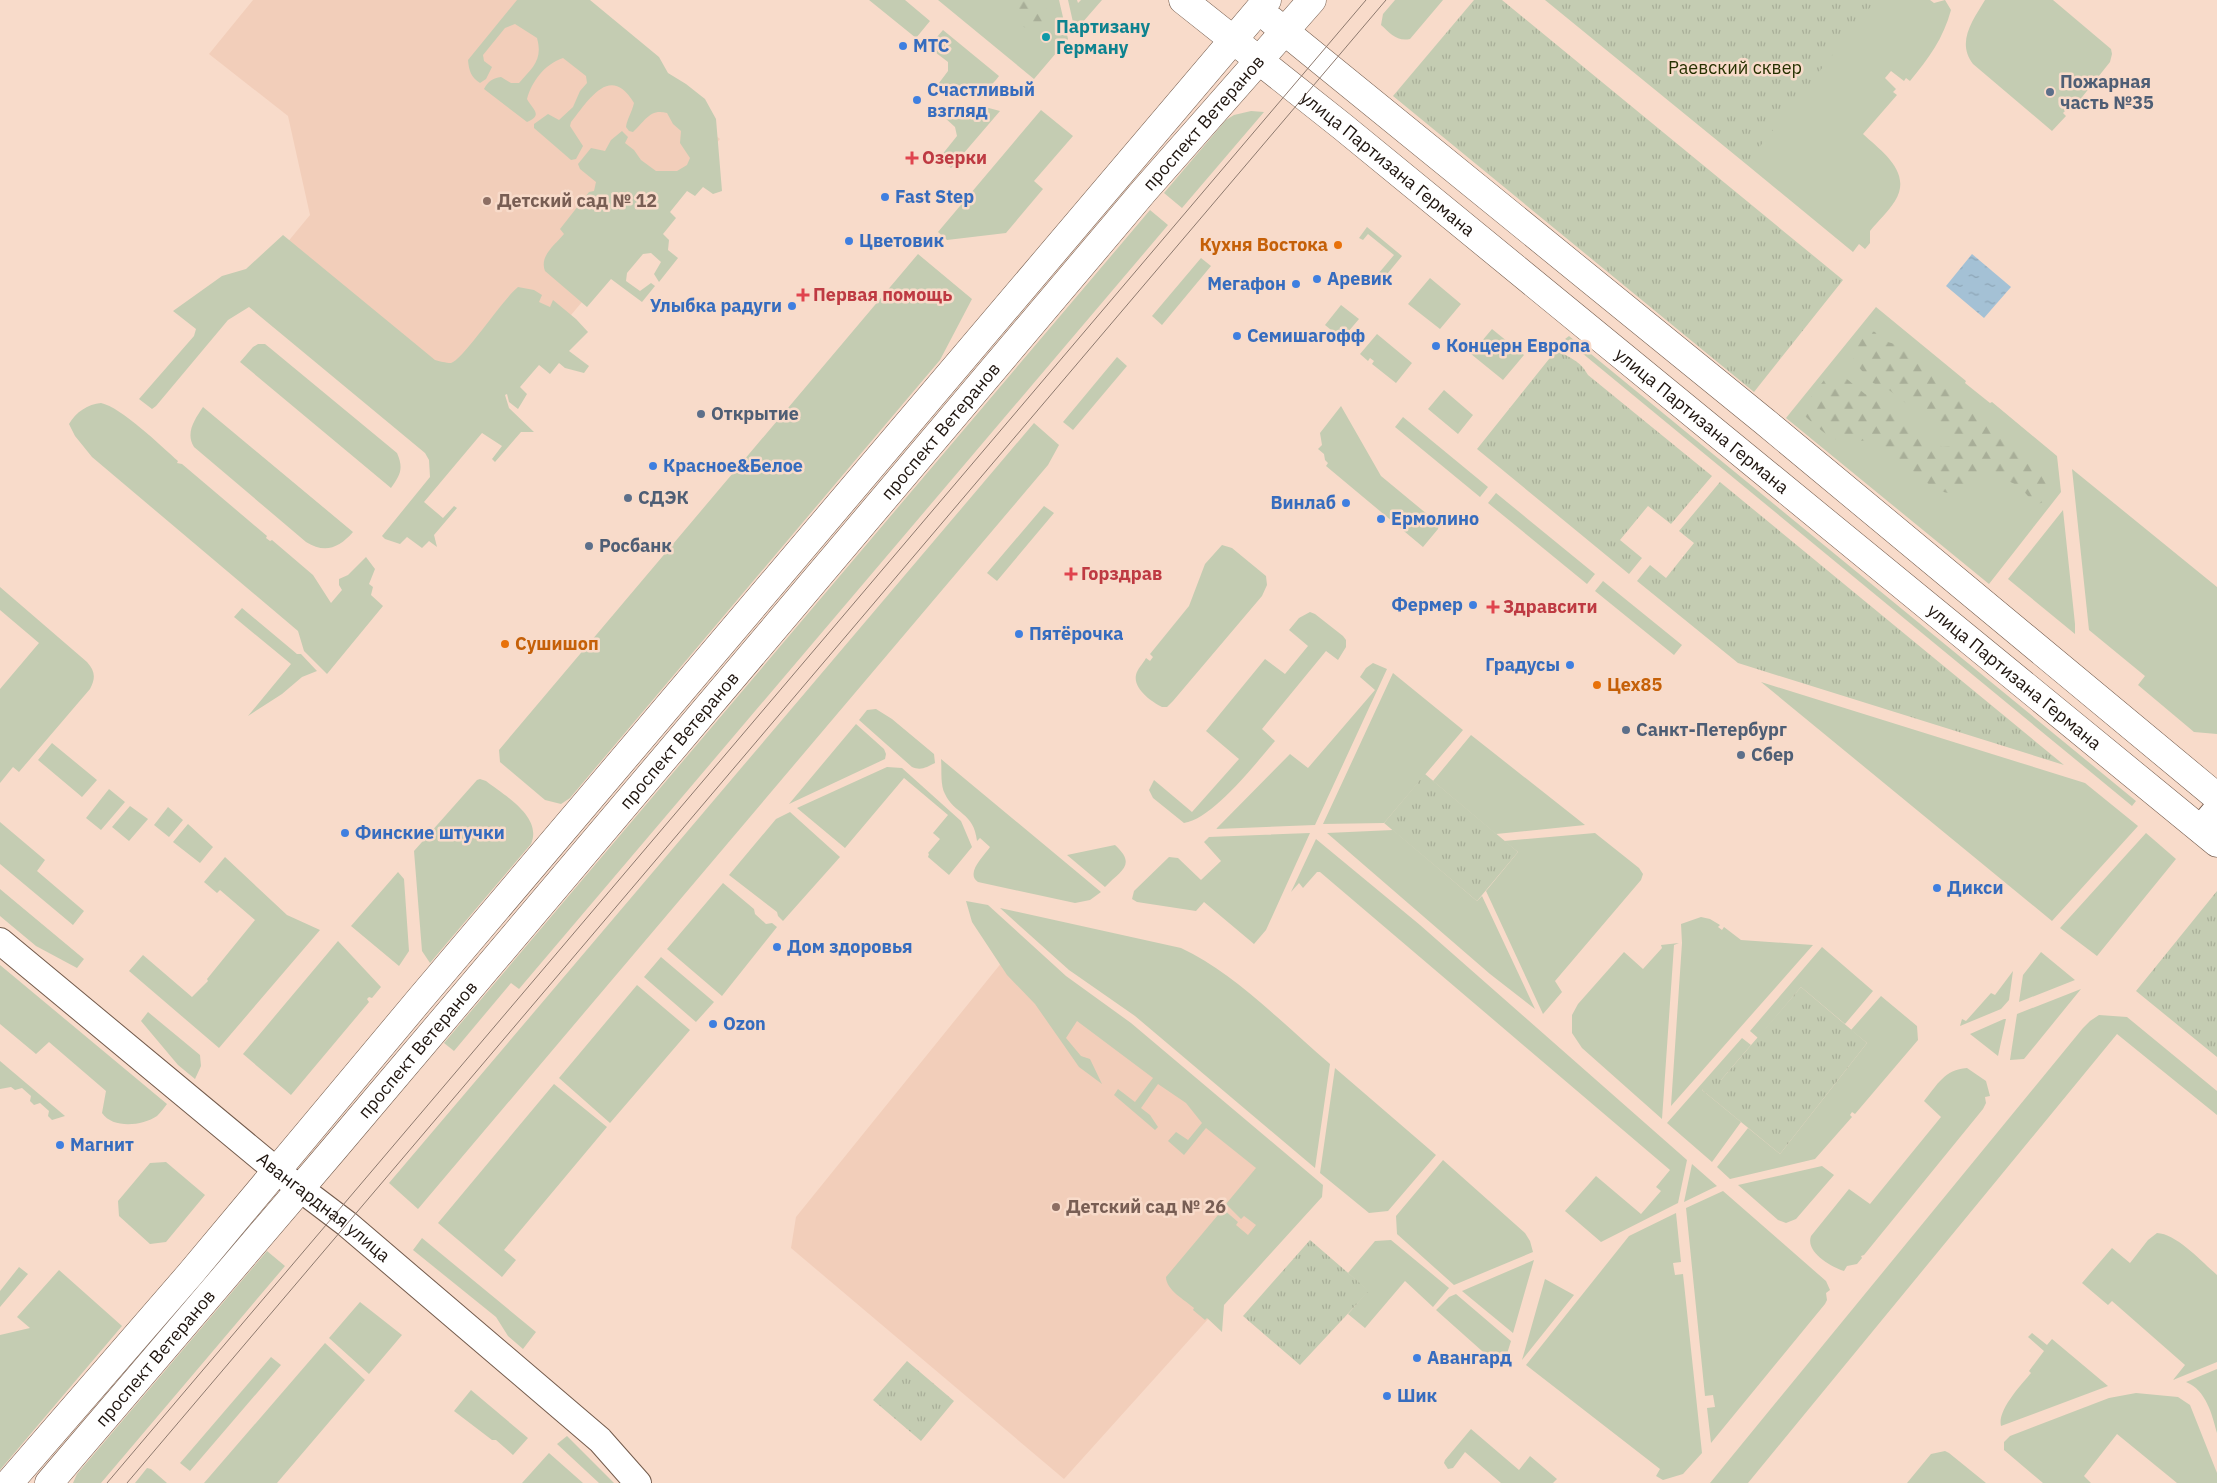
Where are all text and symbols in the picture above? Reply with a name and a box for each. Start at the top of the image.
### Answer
place label: Партизану Герману [1056,15,1151,59]
marker: Партизану Герману [1040,31,1052,43]
place label: МТС [913,34,950,57]
marker: МТС [897,40,909,52]
street label: проспект Ветеранов [1137,50,1269,195]
park label: Раевский сквер [1668,56,1802,79]
place label: Пожарная часть №35 [2060,70,2154,114]
place label: Счастливый взгляд [927,78,1035,122]
street label: улица Партизана Германа [1296,86,1480,242]
marker: Пожарная часть №35 [2044,86,2056,98]
marker: Счастливый взгляд [911,94,923,106]
place label: Озерки [922,146,987,169]
marker: Озерки [906,152,918,164]
place label: Fast Step [895,185,974,208]
place label: Детский сад № 12 [497,189,657,212]
marker: Fast Step [879,191,891,203]
marker: Детский сад № 12 [481,195,493,207]
place label: Цветовик [859,229,944,252]
place label: Кухня Востока [1200,233,1328,256]
marker: Цветовик [843,235,855,247]
marker: Кухня Востока [1332,239,1344,251]
place label: Аревик [1327,267,1392,290]
place label: Мегафон [1207,272,1286,295]
marker: Аревик [1311,273,1323,285]
marker: Мегафон [1290,278,1302,290]
place label: Первая помощь [813,283,952,306]
marker: Первая помощь [797,289,809,301]
place label: Улыбка радуги [650,294,782,317]
marker: Улыбка радуги [786,300,798,312]
place label: Семишагофф [1247,324,1365,347]
marker: Семишагофф [1231,330,1243,342]
place label: Концерн Европа [1446,334,1590,357]
marker: Концерн Европа [1430,340,1442,352]
street label: улица Партизана Германа [1610,342,1794,499]
street label: проспект Ветеранов [876,357,1005,504]
place label: Открытие [711,402,799,425]
marker: Открытие [695,408,707,420]
place label: Красное&Белое [663,454,803,477]
marker: Красное&Белое [647,460,659,472]
place label: СДЭК [638,486,689,509]
place label: Винлаб [1271,491,1336,514]
marker: СДЭК [622,492,634,504]
marker: Винлаб [1340,497,1352,509]
place label: Ермолино [1391,507,1479,530]
marker: Ермолино [1375,513,1387,525]
place label: Росбанк [599,534,672,557]
marker: Росбанк [583,540,595,552]
place label: Горздрав [1081,562,1162,585]
marker: Горздрав [1065,568,1077,580]
place label: Фермер [1392,593,1463,616]
place label: Здравсити [1503,595,1597,618]
street label: улица Партизана Германа [1923,598,2107,755]
marker: Фермер [1467,599,1479,611]
marker: Здравсити [1487,601,1499,613]
place label: Пятёрочка [1029,622,1123,645]
marker: Пятёрочка [1013,628,1025,640]
place label: Сушишоп [515,632,599,655]
marker: Сушишоп [499,638,511,650]
place label: Градусы [1485,653,1560,676]
marker: Градусы [1564,659,1576,671]
street label: проспект Ветеранов [614,667,744,814]
place label: Цех85 [1607,673,1662,696]
marker: Цех85 [1591,679,1603,691]
place label: Санкт-Петербург [1636,718,1787,741]
marker: Санкт-Петербург [1620,724,1632,736]
place label: Сбер [1751,743,1794,766]
marker: Сбер [1735,749,1747,761]
place label: Финские штучки [355,821,505,844]
marker: Финские штучки [339,827,351,839]
place label: Дикси [1947,876,2003,899]
marker: Дикси [1931,882,1943,894]
place label: Дом здоровья [787,935,913,958]
marker: Дом здоровья [771,941,783,953]
street label: проспект Ветеранов [353,976,482,1123]
place label: Ozon [723,1012,766,1035]
marker: Ozon [707,1018,719,1030]
place label: Магнит [70,1133,134,1156]
marker: Магнит [54,1139,66,1151]
street label: Авангардная улица [252,1147,396,1267]
place label: Детский сад № 26 [1066,1195,1226,1218]
marker: Детский сад № 26 [1050,1201,1062,1213]
street label: проспект Ветеранов [90,1285,220,1431]
place label: Авангард [1427,1346,1512,1369]
marker: Авангард [1411,1352,1423,1364]
place label: Шик [1397,1384,1437,1407]
marker: Шик [1381,1390,1393,1402]

